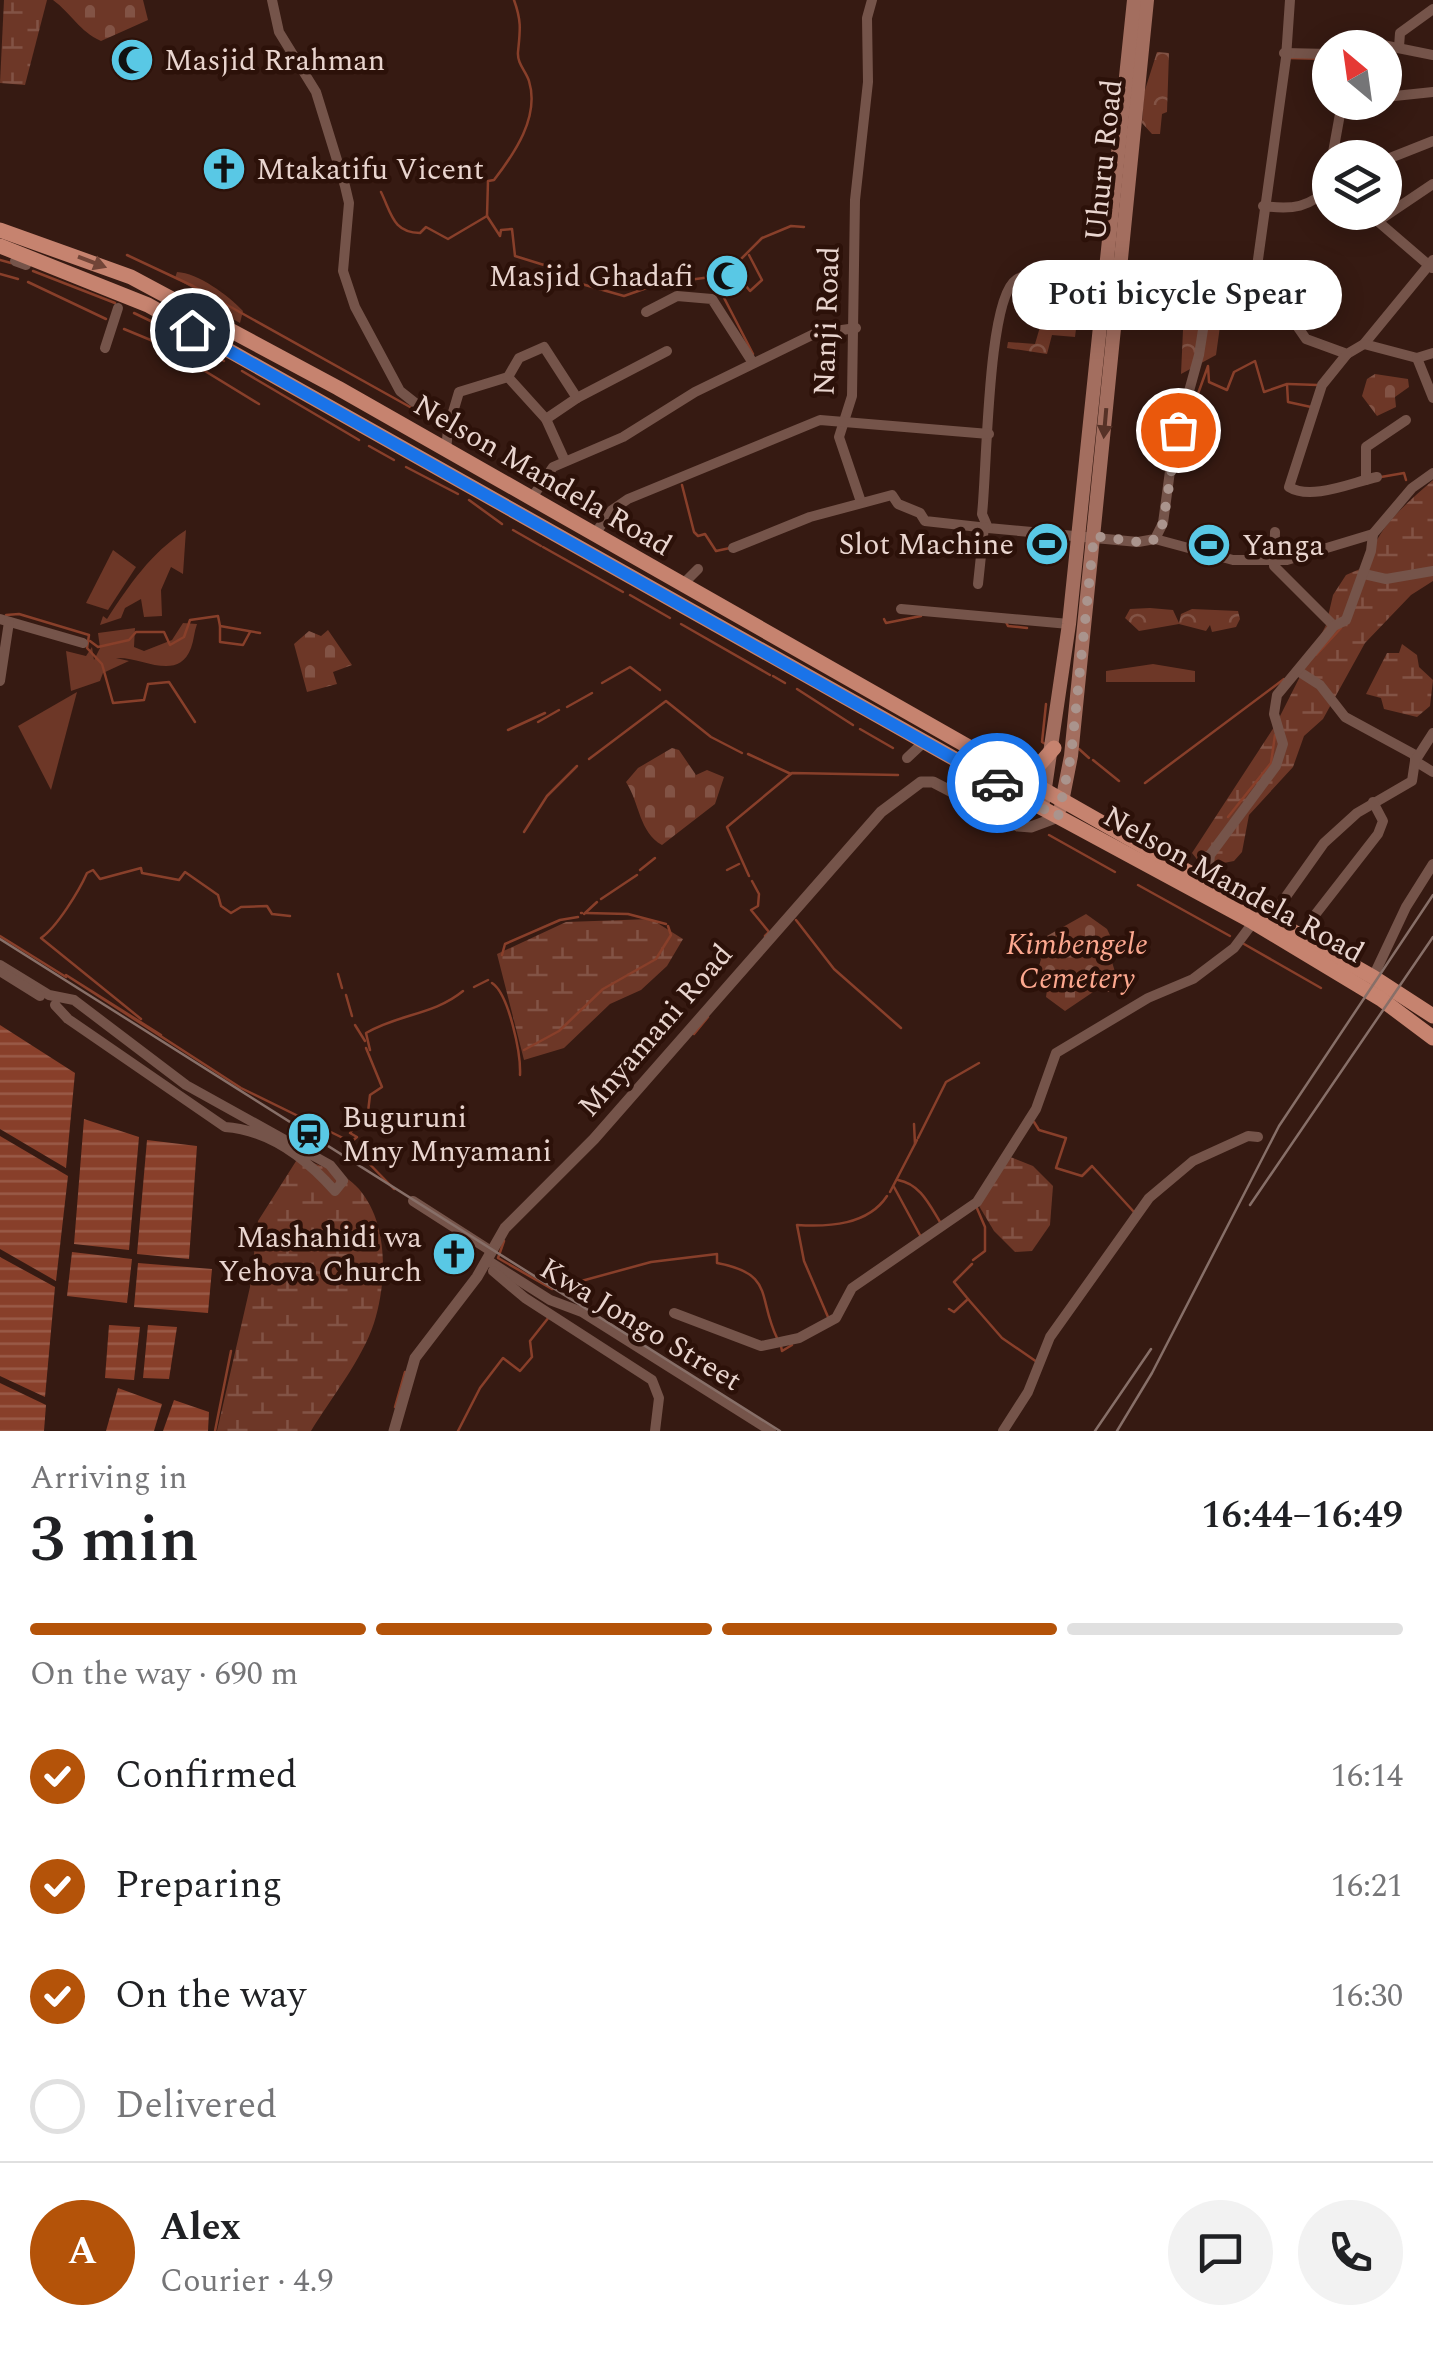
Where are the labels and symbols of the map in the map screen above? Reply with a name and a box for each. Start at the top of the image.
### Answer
north arrow [1312,30,1402,120]
mosque icon: Masjid Rrahman [109,37,155,83]
place label: Masjid Rrahman [164,38,385,84]
street label: Uhuru Road [1073,77,1135,243]
church icon: Mtakatifu Vicent [201,146,247,192]
place label: Mtakatifu Vicent [256,147,484,193]
street label: Nanji Road [801,245,853,397]
mosque icon: Masjid Ghadafi [704,253,750,299]
place label: Masjid Ghadafi [489,254,694,300]
one-way arrow [77,255,107,271]
callout: Poti bicycle Spear [1013,260,1343,330]
pin [150,288,235,373]
street label: Nelson Mandela Road [404,383,681,569]
pin [1136,388,1221,473]
one-way arrow [1096,408,1112,440]
sports icon: Slot Machine [1024,521,1070,567]
place label: Slot Machine [838,522,1014,568]
sports icon: Yanga [1186,522,1232,568]
place label: Yanga [1242,523,1324,569]
courier [947,733,1047,833]
street label: Nelson Mandela Road [1095,794,1372,976]
park label: Kimbengele Cemetery [1006,922,1148,1002]
street label: Mnyamani Road [567,934,744,1128]
place label: Buguruni Mny Mnyamani [342,1095,552,1175]
station icon: Buguruni Mny Mnyamani [286,1111,332,1157]
place label: Mashahidi wa Yehova Church [218,1215,422,1295]
church icon: Mashahidi wa Yehova Church [431,1231,477,1277]
street label: Kwa Jongo Street [531,1246,750,1404]

